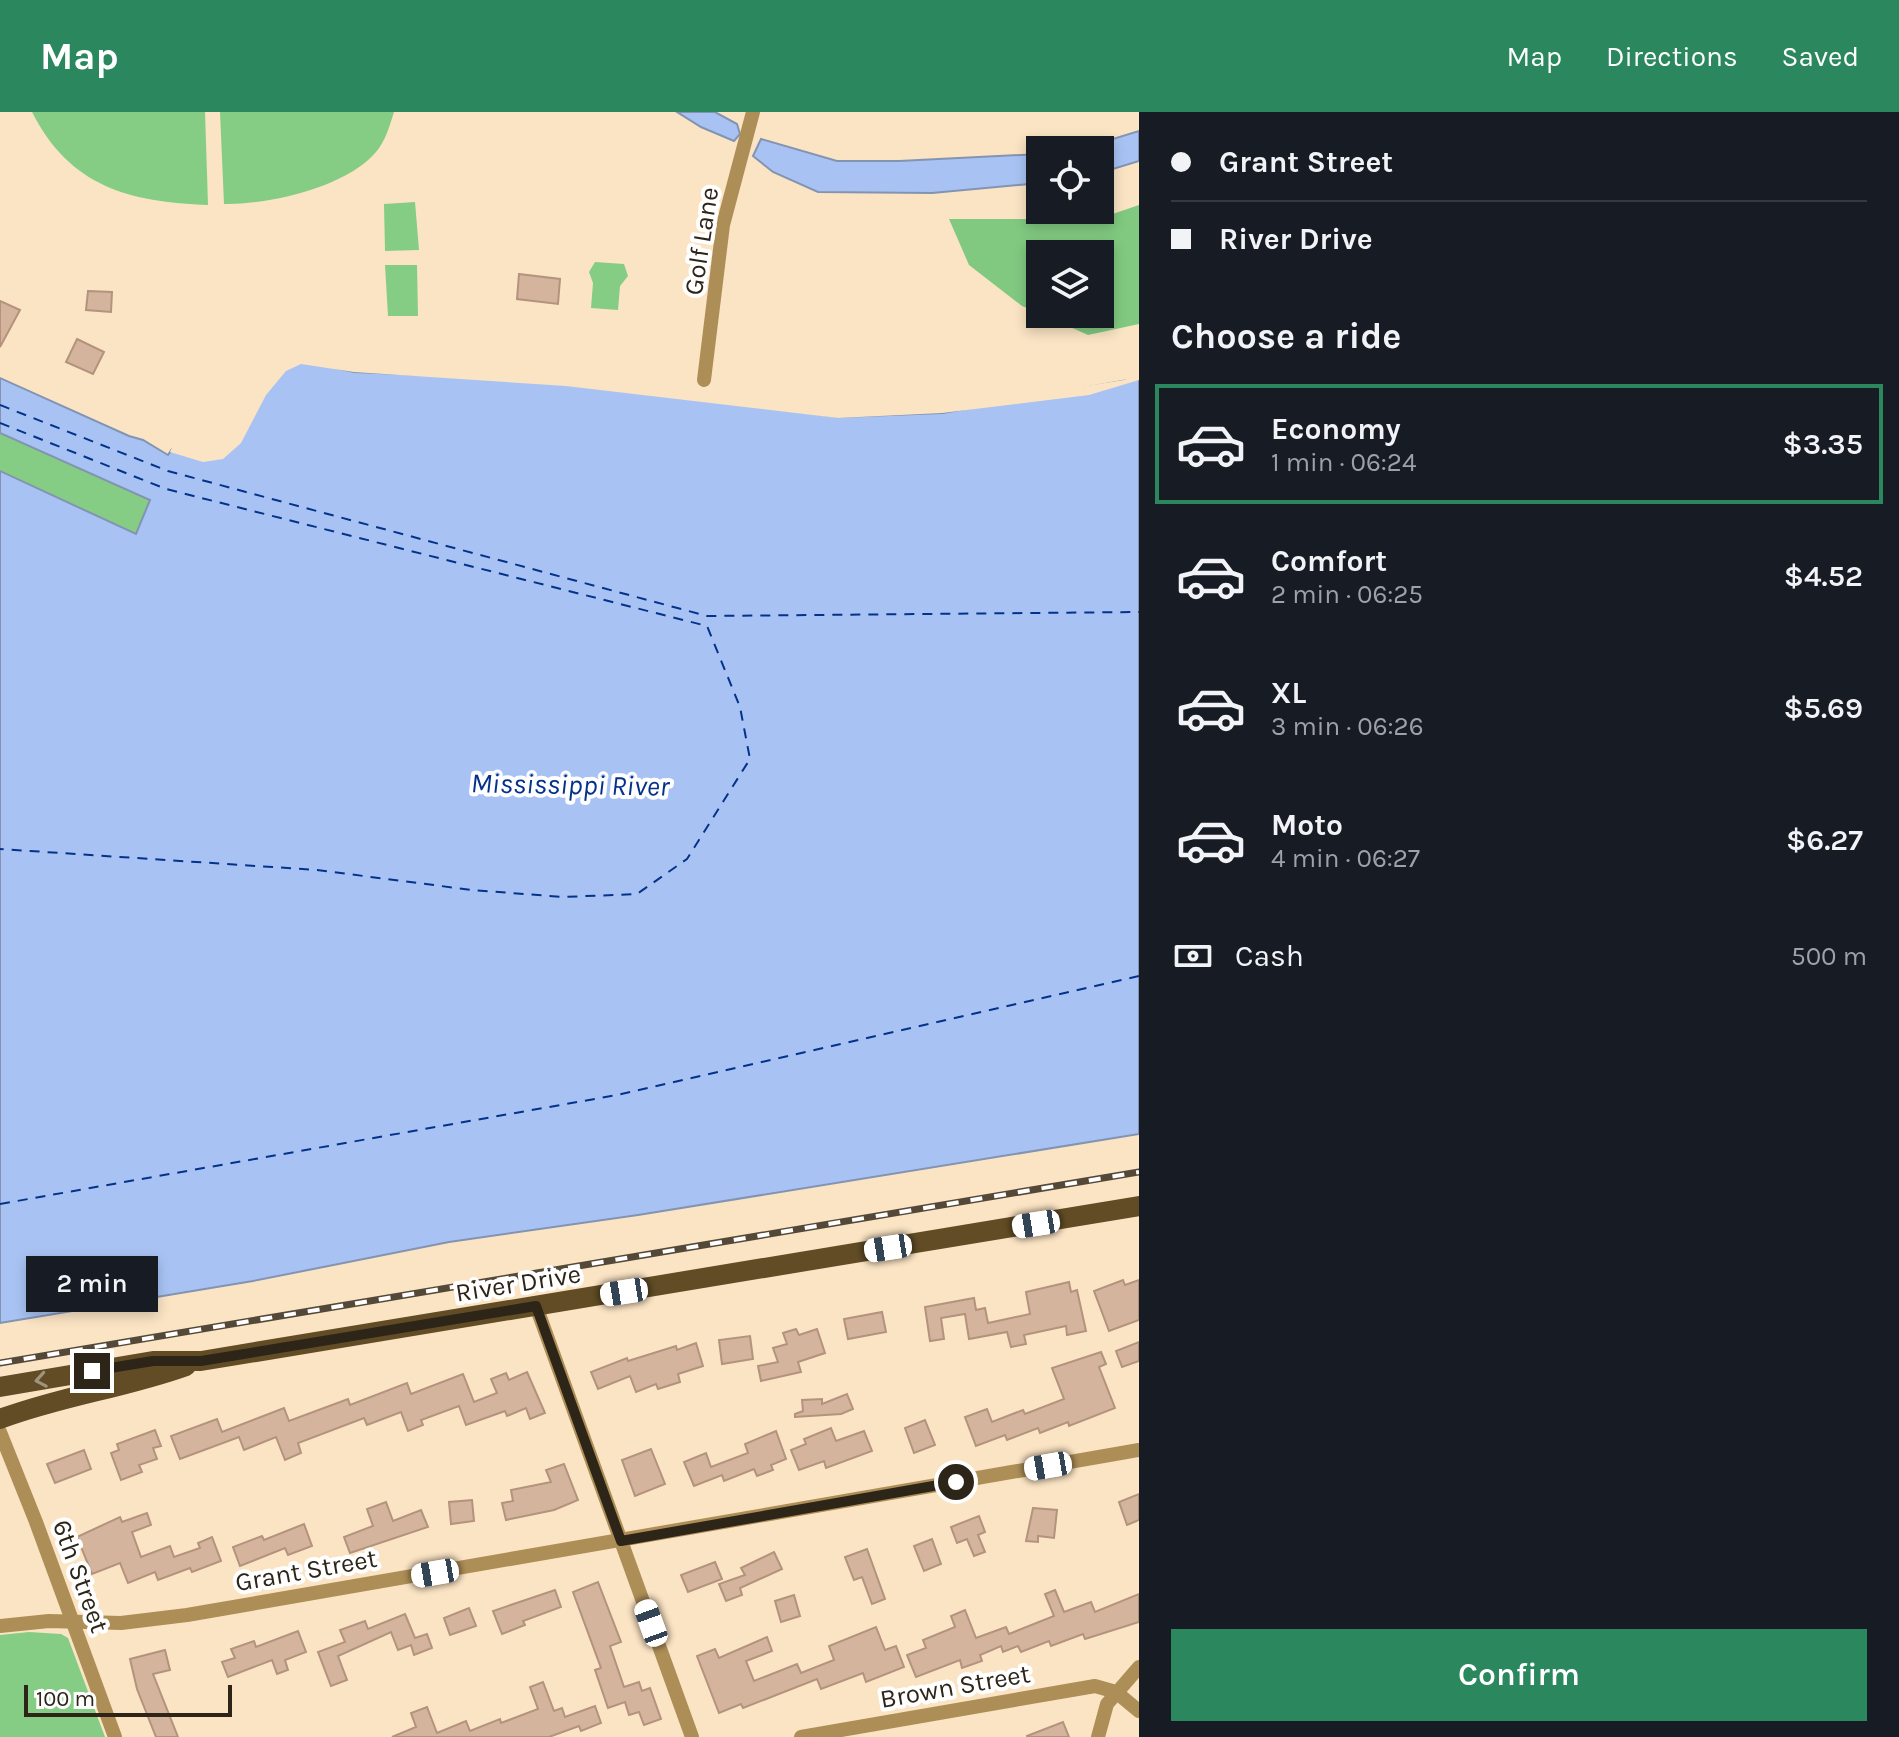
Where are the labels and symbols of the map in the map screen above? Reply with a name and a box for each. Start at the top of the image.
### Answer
street label: Golf Lane [678,185,725,297]
water label: Mississippi River [470,766,671,803]
car [1010,1208,1062,1240]
car [862,1232,914,1264]
callout: 2 min [26,1255,158,1311]
street label: River Drive [453,1258,583,1309]
car [598,1276,650,1308]
route end [74,1353,110,1389]
one-way arrow [34,1371,48,1388]
car [1022,1450,1074,1482]
route start [938,1464,974,1500]
street label: 6th Street [46,1515,115,1637]
street label: Grant Street [233,1543,380,1598]
car [409,1557,461,1589]
car [632,1596,670,1650]
street label: Brown Street [878,1658,1033,1715]
scale bar [24,1681,232,1717]

